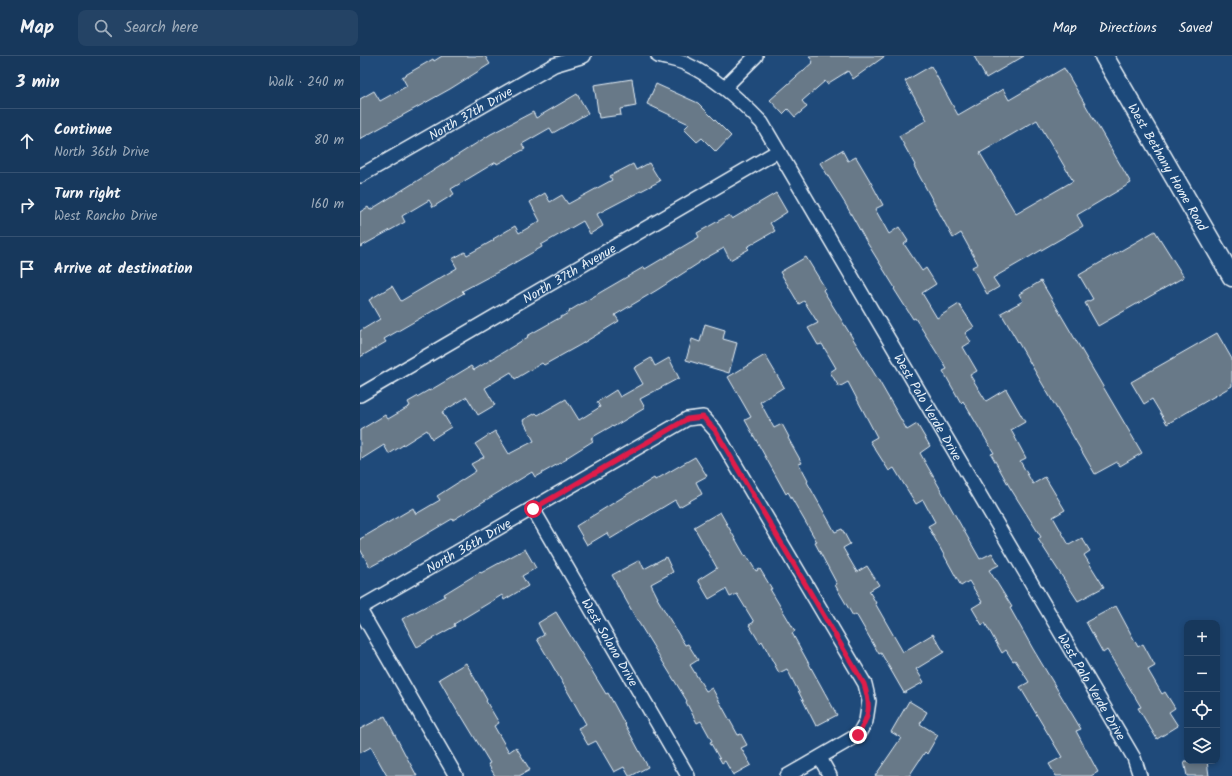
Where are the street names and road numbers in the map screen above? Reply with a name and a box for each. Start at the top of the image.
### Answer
street label: North 37th Drive [425,82,517,147]
street label: West Bethany Home Road [1122,100,1212,236]
street label: North 37th Avenue [519,239,621,310]
street label: West Palo Verde Drive [887,350,967,465]
street label: North 36th Drive [422,514,516,580]
street label: West Solano Drive [575,595,643,691]
street label: West Palo Verde Drive [1051,630,1131,745]

